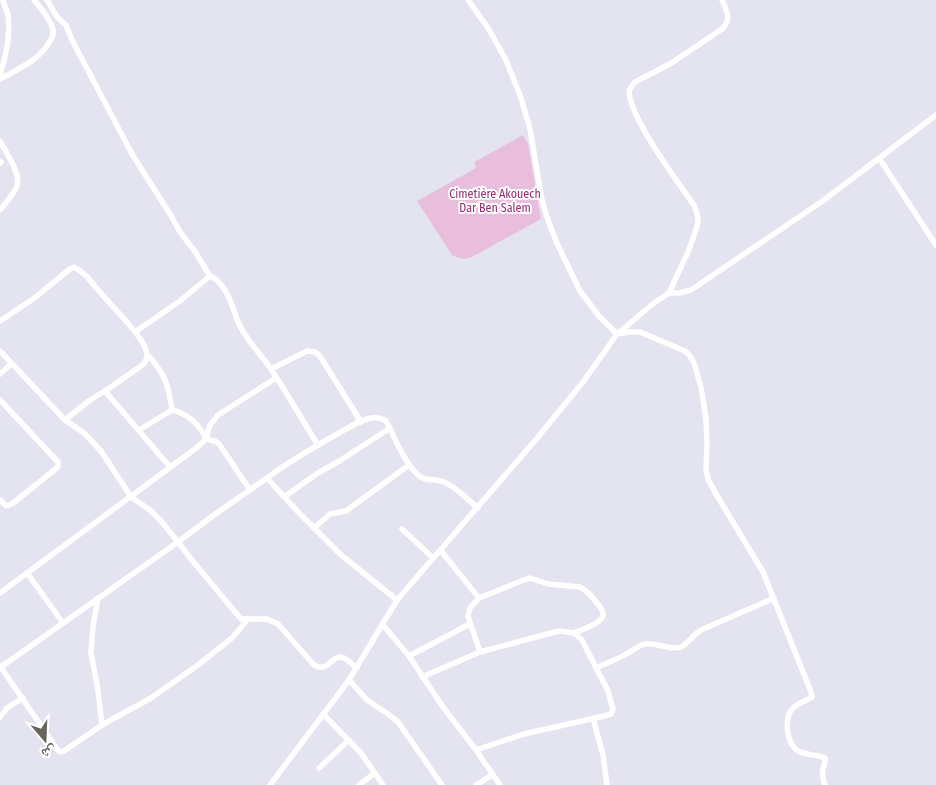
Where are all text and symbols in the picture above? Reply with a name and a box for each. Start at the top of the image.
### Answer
park label: Cimetière Akouech Dar Ben Salem [449,187,541,215]
north arrow [20,715,70,765]
text: ش [39,741,59,762]

